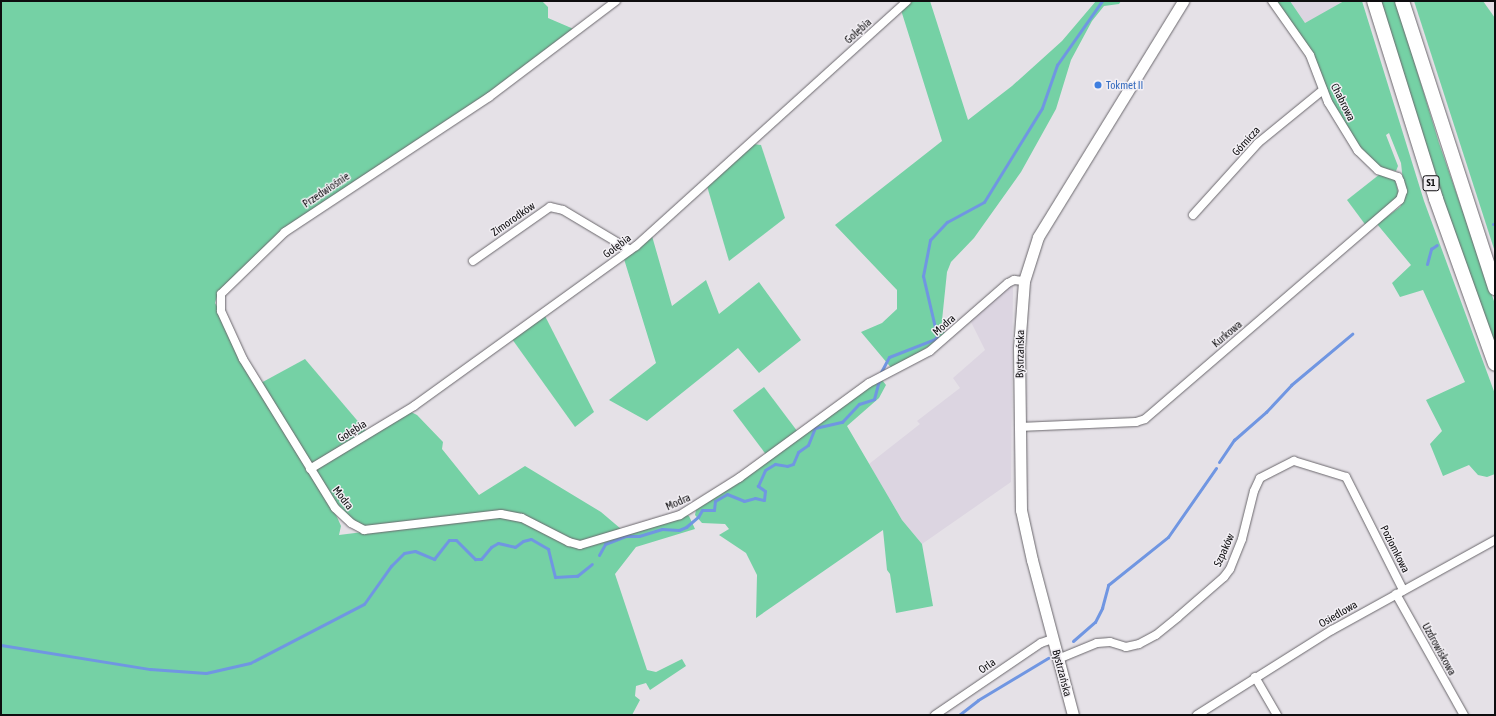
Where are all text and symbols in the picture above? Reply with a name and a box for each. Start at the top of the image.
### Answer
street label: Gołębia [842,16,874,46]
place label: Tokmet II [1106,78,1143,92]
marker: Tokmet II [1093,80,1103,90]
street label: Chabrowa [1328,81,1358,123]
street label: Górnicza [1229,124,1263,158]
street label: Przedwiośnie [300,170,352,210]
road number: S1 [1422,175,1440,191]
street label: Zimorodków [489,199,537,239]
street label: Gołębia [600,231,634,261]
street label: Modra [930,312,958,338]
street label: Kurkowa [1209,318,1245,350]
street label: Bystrzańska [1013,330,1027,378]
street label: Gołębia [335,417,369,445]
street label: Modra [330,484,356,512]
street label: Modra [663,491,693,513]
street label: Poziomkowa [1378,523,1412,575]
street label: Szpaków [1211,531,1237,569]
street label: Osiedlowa [1316,598,1360,630]
street label: Uzdrowiskowa [1419,620,1459,678]
street label: Bystrzańska [1049,648,1075,698]
street label: Orla [976,656,998,676]

